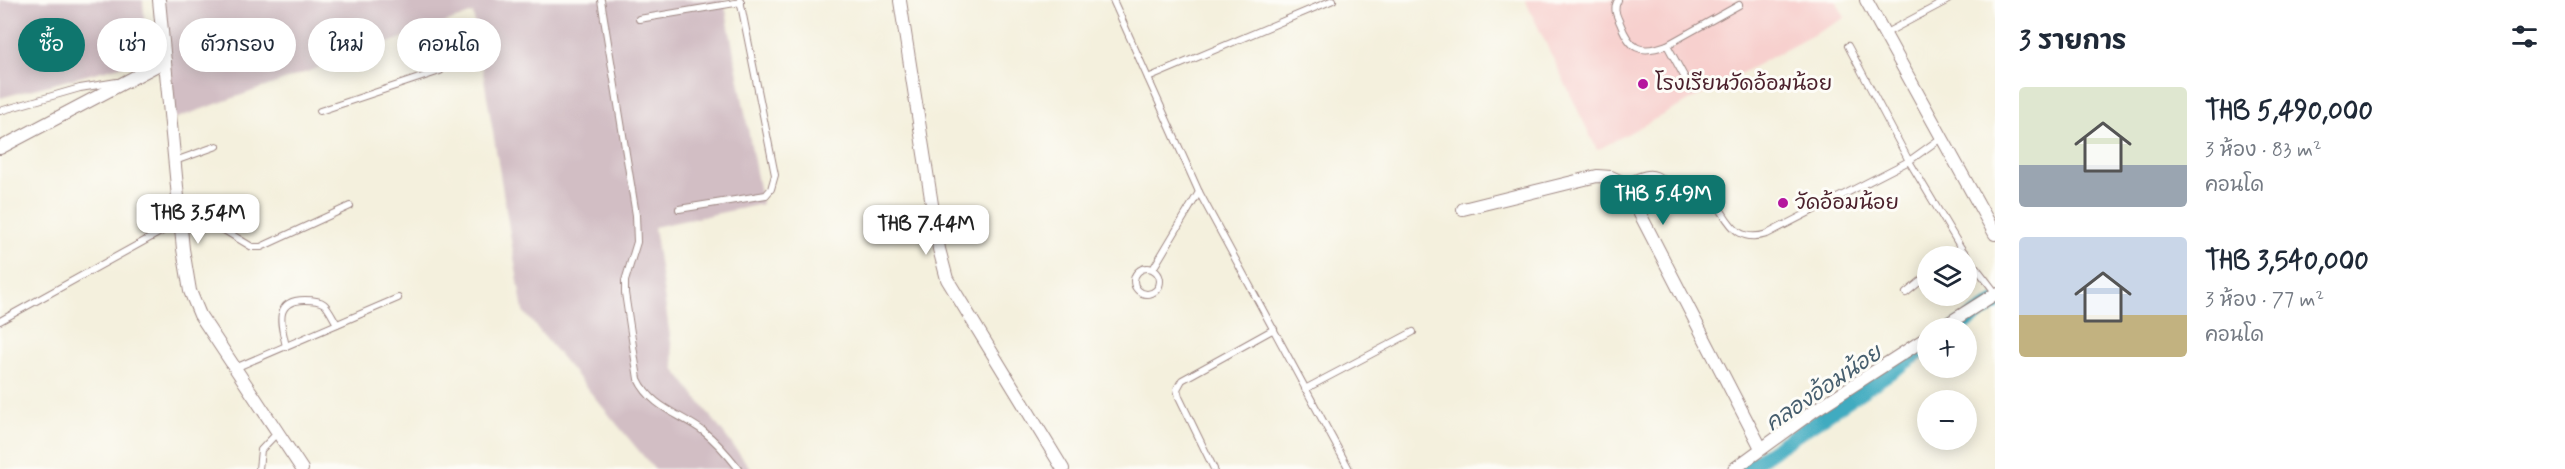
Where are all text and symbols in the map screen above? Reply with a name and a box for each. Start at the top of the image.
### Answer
chip: ซื้อ [18,18,85,72]
chip: เช่า [97,18,167,72]
chip: ตัวกรอง [179,18,296,72]
chip: ใหม่ [308,18,385,72]
chip: คอนโด [397,18,501,72]
icon: filters [2508,20,2541,53]
text: 3 รายการ [2019,25,2127,59]
place label: โรงเรียนวัดอ้อมน้อย [1655,70,1832,98]
marker: โรงเรียนวัดอ้อมน้อย [1636,77,1650,91]
text: THB 5,490,000 [2205,95,2373,129]
icon: home [2067,111,2139,183]
text: 3 ห้อง · 83 m² [2205,137,2322,164]
text: คอนโด [2205,172,2264,199]
pin: THB 5.49M [1594,175,1732,226]
text: THB 5.49M [1614,181,1712,208]
place label: วัดอ้อมน้อย [1795,189,1899,217]
pin: THB 3.54M [129,194,267,245]
marker: วัดอ้อมน้อย [1776,196,1790,210]
text: THB 3.54M [151,200,245,227]
pin: THB 7.44M [857,205,995,256]
text: THB 7.44M [877,211,975,238]
text: THB 3,540,000 [2205,245,2369,279]
map controls [1917,246,1977,450]
button: layers [1917,246,1977,306]
icon: home [2067,261,2139,333]
text: 3 ห้อง · 77 m² [2205,287,2324,314]
button: + [1917,318,1977,378]
text: คอนโด [2205,322,2264,349]
water label: คลองอ้อมน้อย [1760,338,1889,438]
button: − [1917,390,1977,450]

